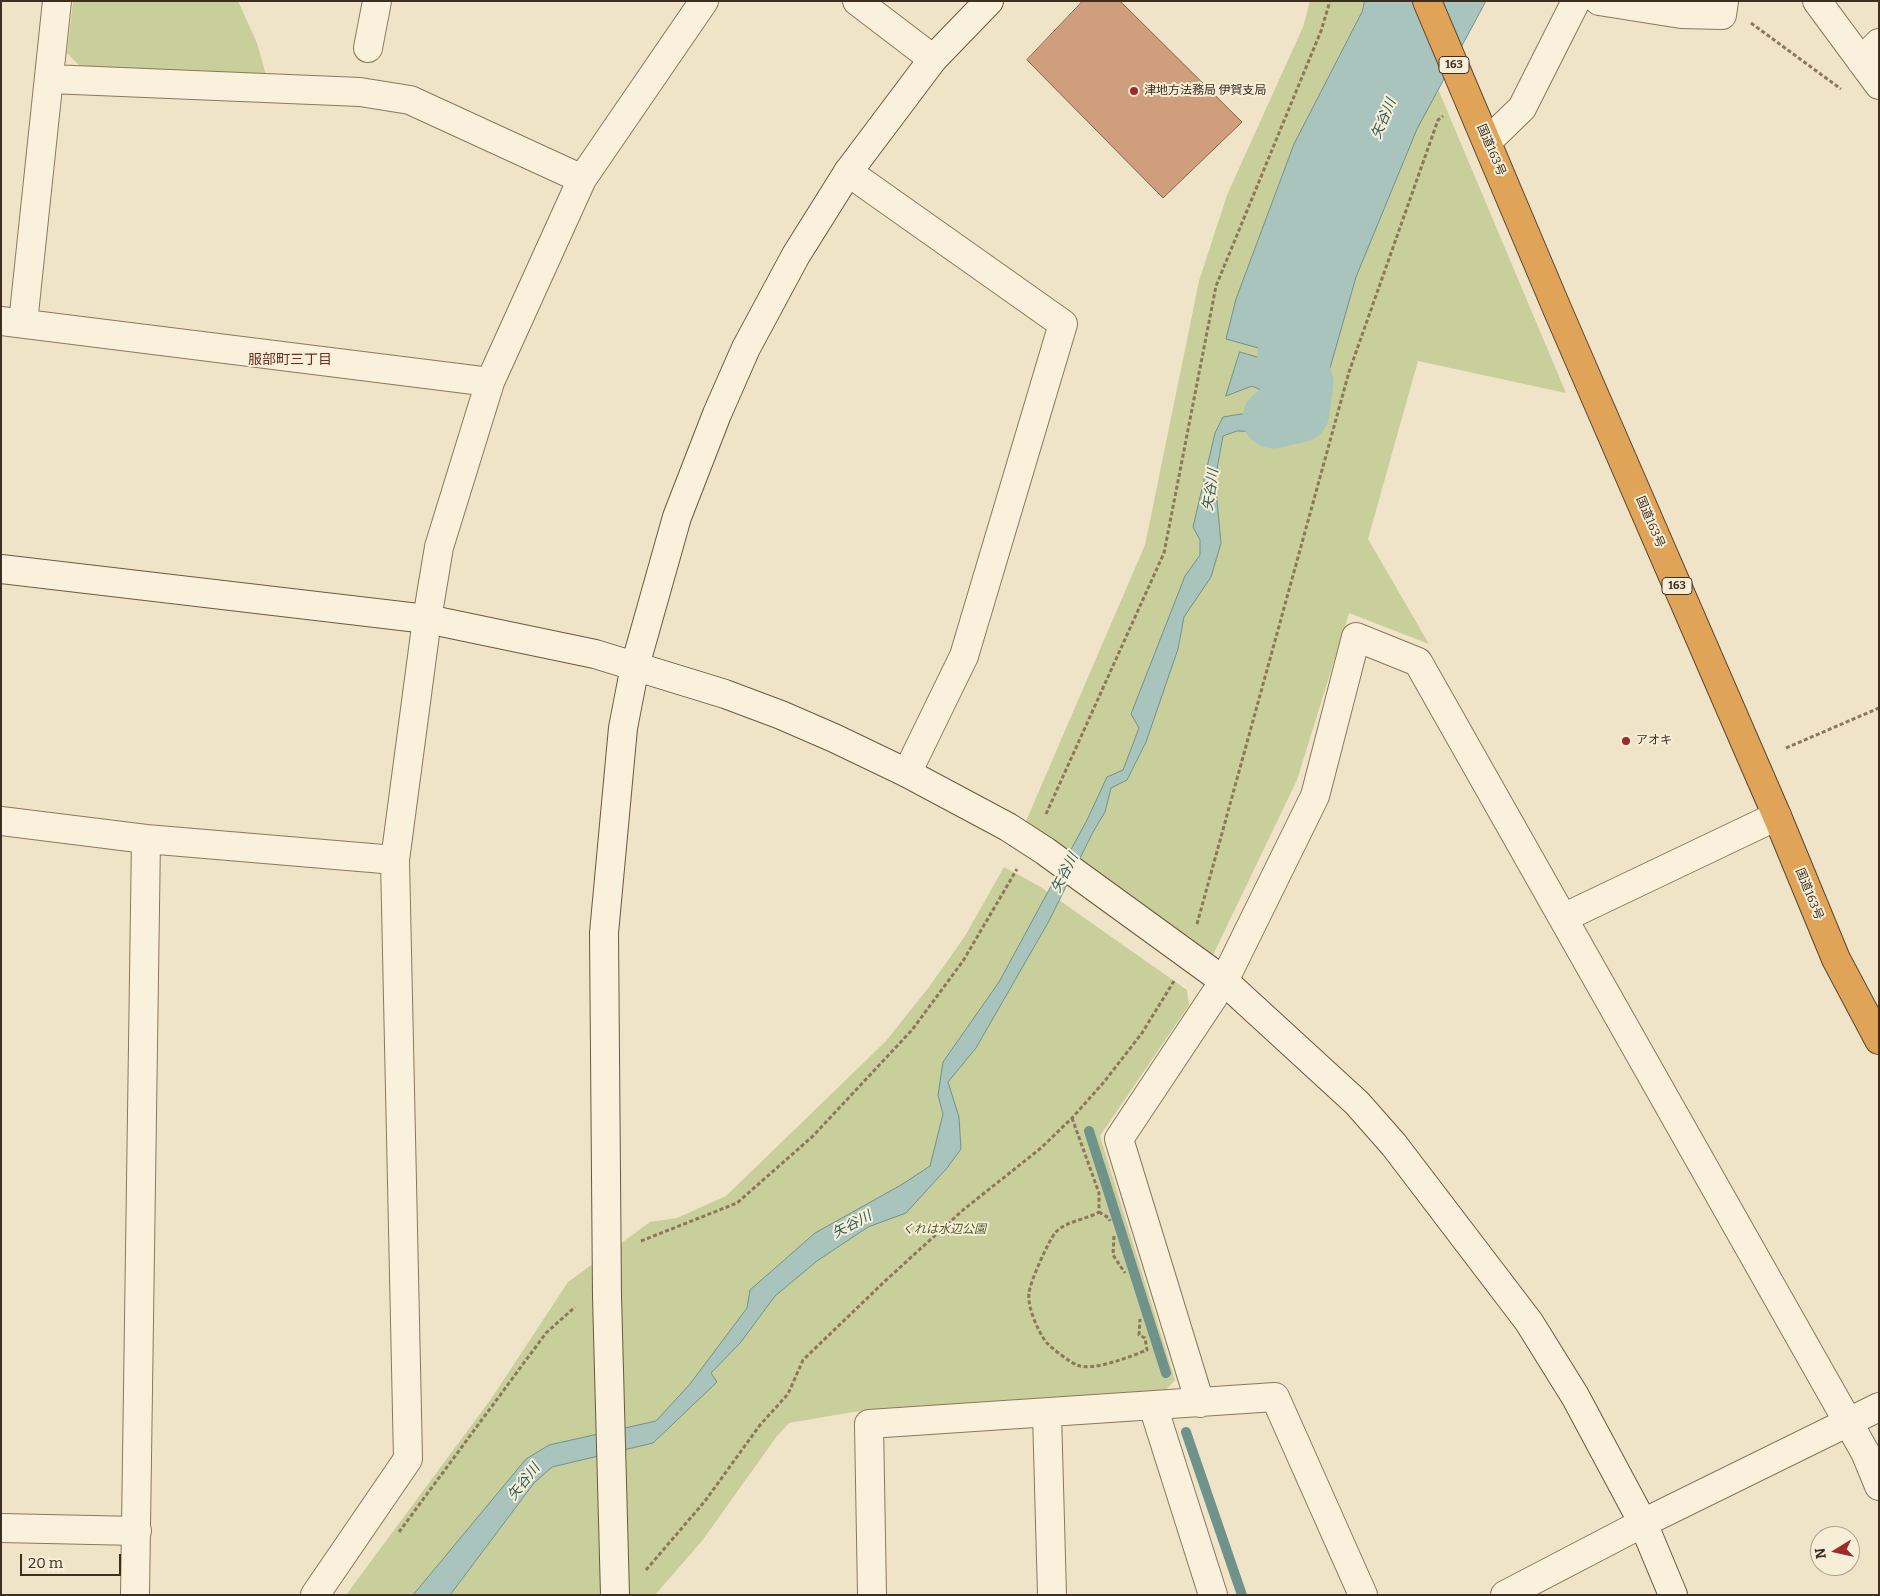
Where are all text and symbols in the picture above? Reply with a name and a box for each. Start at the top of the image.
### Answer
road number: 163 [1439,56,1469,74]
place label: 津地方法務局 伊賀支局 [1144,84,1266,98]
marker: 津地方法務局 伊賀支局 [1128,85,1140,97]
water label: 矢谷川 [1368,96,1400,142]
street label: 国道163号 [1474,122,1508,178]
district label: 服部町三丁目 [248,352,332,368]
water label: 矢谷川 [1200,468,1222,512]
street label: 国道163号 [1633,494,1667,550]
road number: 163 [1662,578,1692,594]
place label: アオキ [1636,734,1672,748]
marker: アオキ [1620,735,1632,747]
water label: 矢谷川 [1048,850,1082,896]
street label: 国道163号 [1792,866,1826,922]
water label: 矢谷川 [830,1208,874,1242]
park label: くれは水辺公園 [902,1223,986,1237]
water label: 矢谷川 [504,1460,544,1504]
north arrow [1810,1526,1860,1576]
scale bar [22,1544,124,1576]
text: N [1811,1547,1830,1560]
text: 20 m [28,1554,63,1572]

